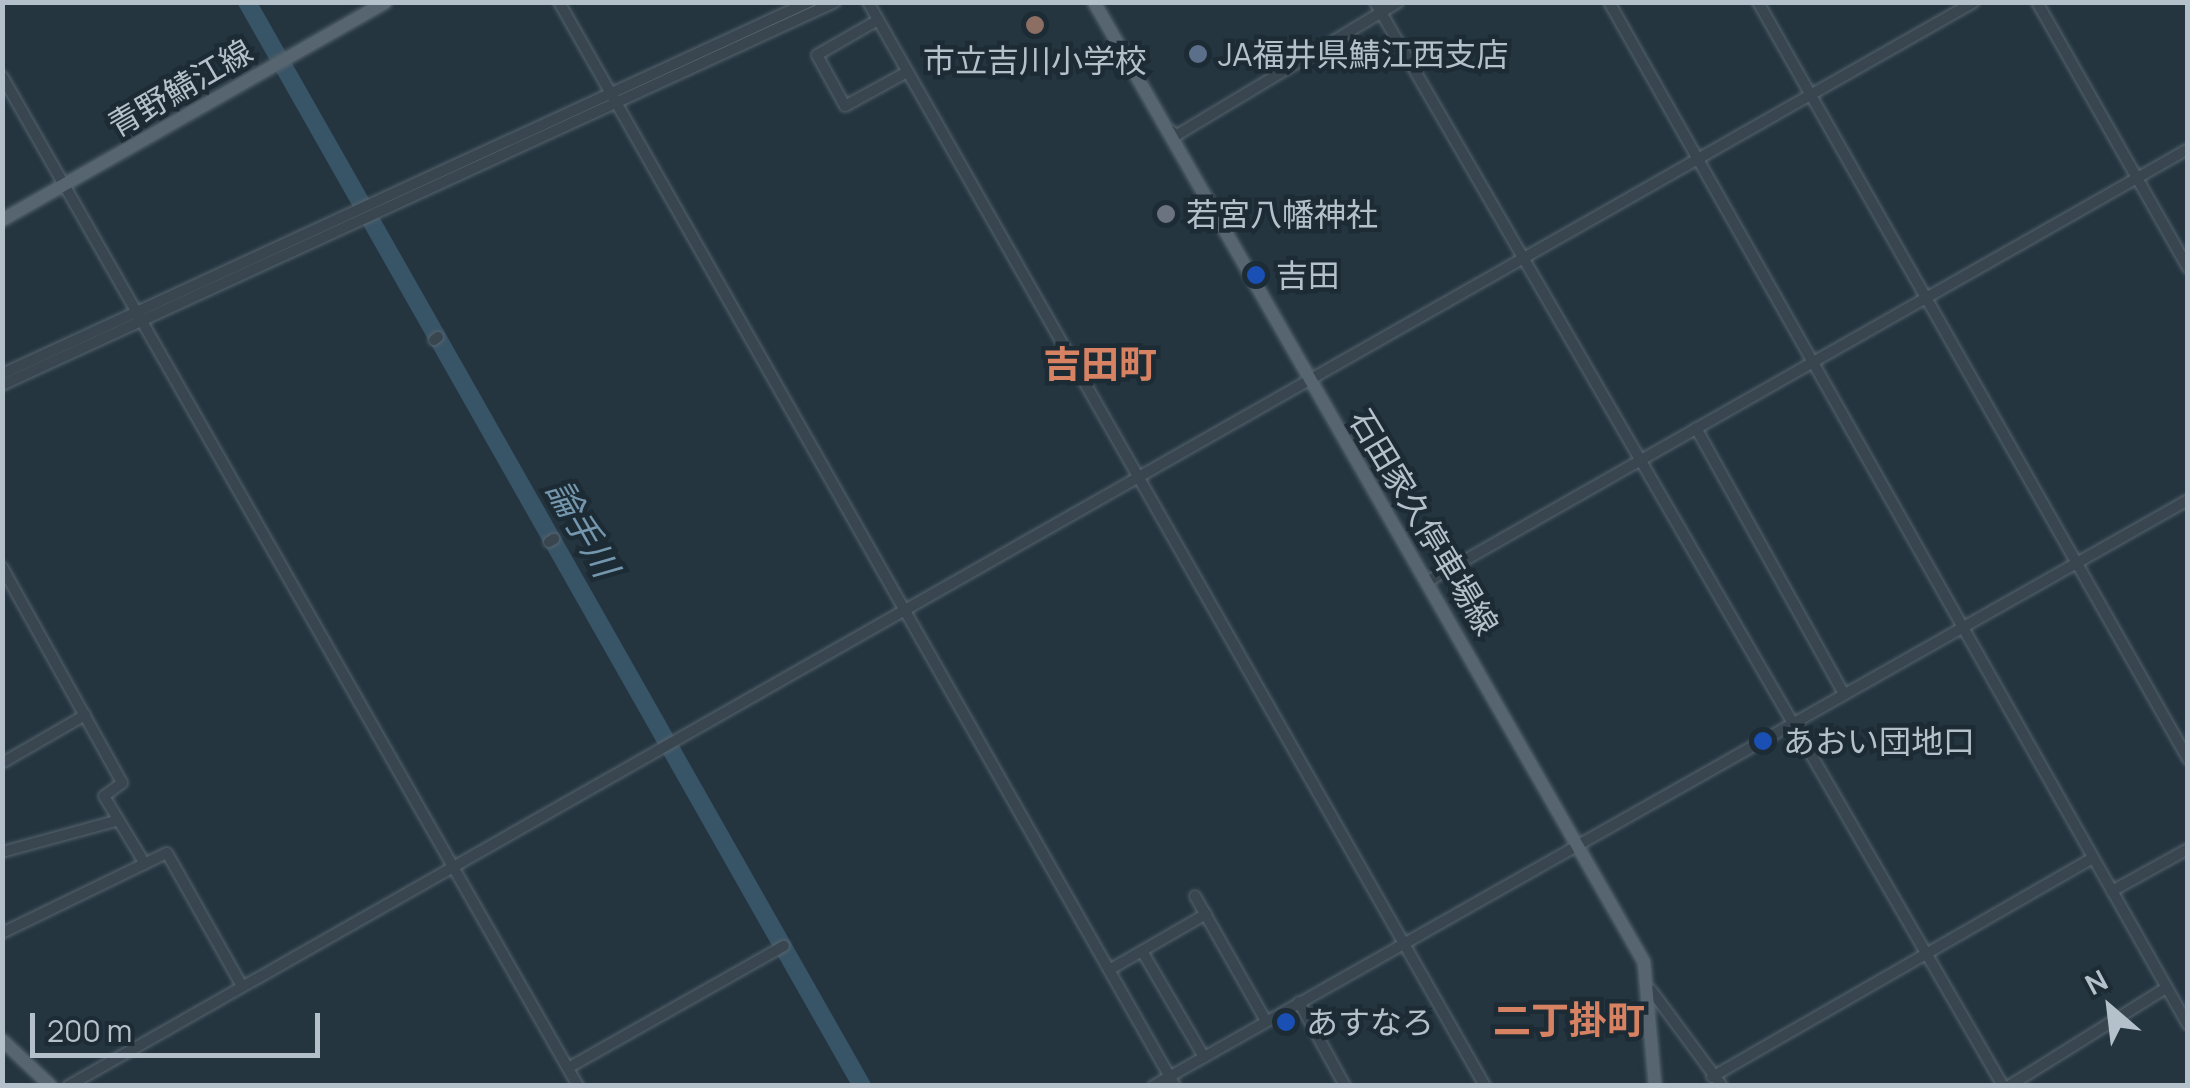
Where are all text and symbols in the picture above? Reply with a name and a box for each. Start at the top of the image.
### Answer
marker: 市立吉川小学校 [1024,14,1046,36]
street label: 青野鯖江線 [101,31,259,145]
place label: JA福井県鯖江西支店 [1218,35,1508,73]
place label: 市立吉川小学校 [923,41,1147,79]
marker: JA福井県鯖江西支店 [1187,43,1209,65]
place label: 若宮八幡神社 [1186,195,1378,233]
marker: 若宮八幡神社 [1155,203,1177,225]
place label: 吉田 [1276,256,1340,294]
marker: 吉田 [1245,264,1267,286]
district label: 吉田町 [1043,341,1157,387]
street label: 石田家久停車場線 [1342,402,1506,642]
water label: 論手川 [539,472,627,584]
place label: あおい団地口 [1783,722,1975,760]
marker: あおい団地口 [1752,730,1774,752]
north arrow [2060,958,2160,1058]
text: N [2078,960,2114,1003]
scale bar [35,993,325,1055]
district label: 二丁掛町 [1493,997,1645,1043]
place label: あすなろ [1306,1003,1434,1041]
text: 200 m [47,1010,132,1051]
marker: あすなろ [1275,1011,1297,1033]

